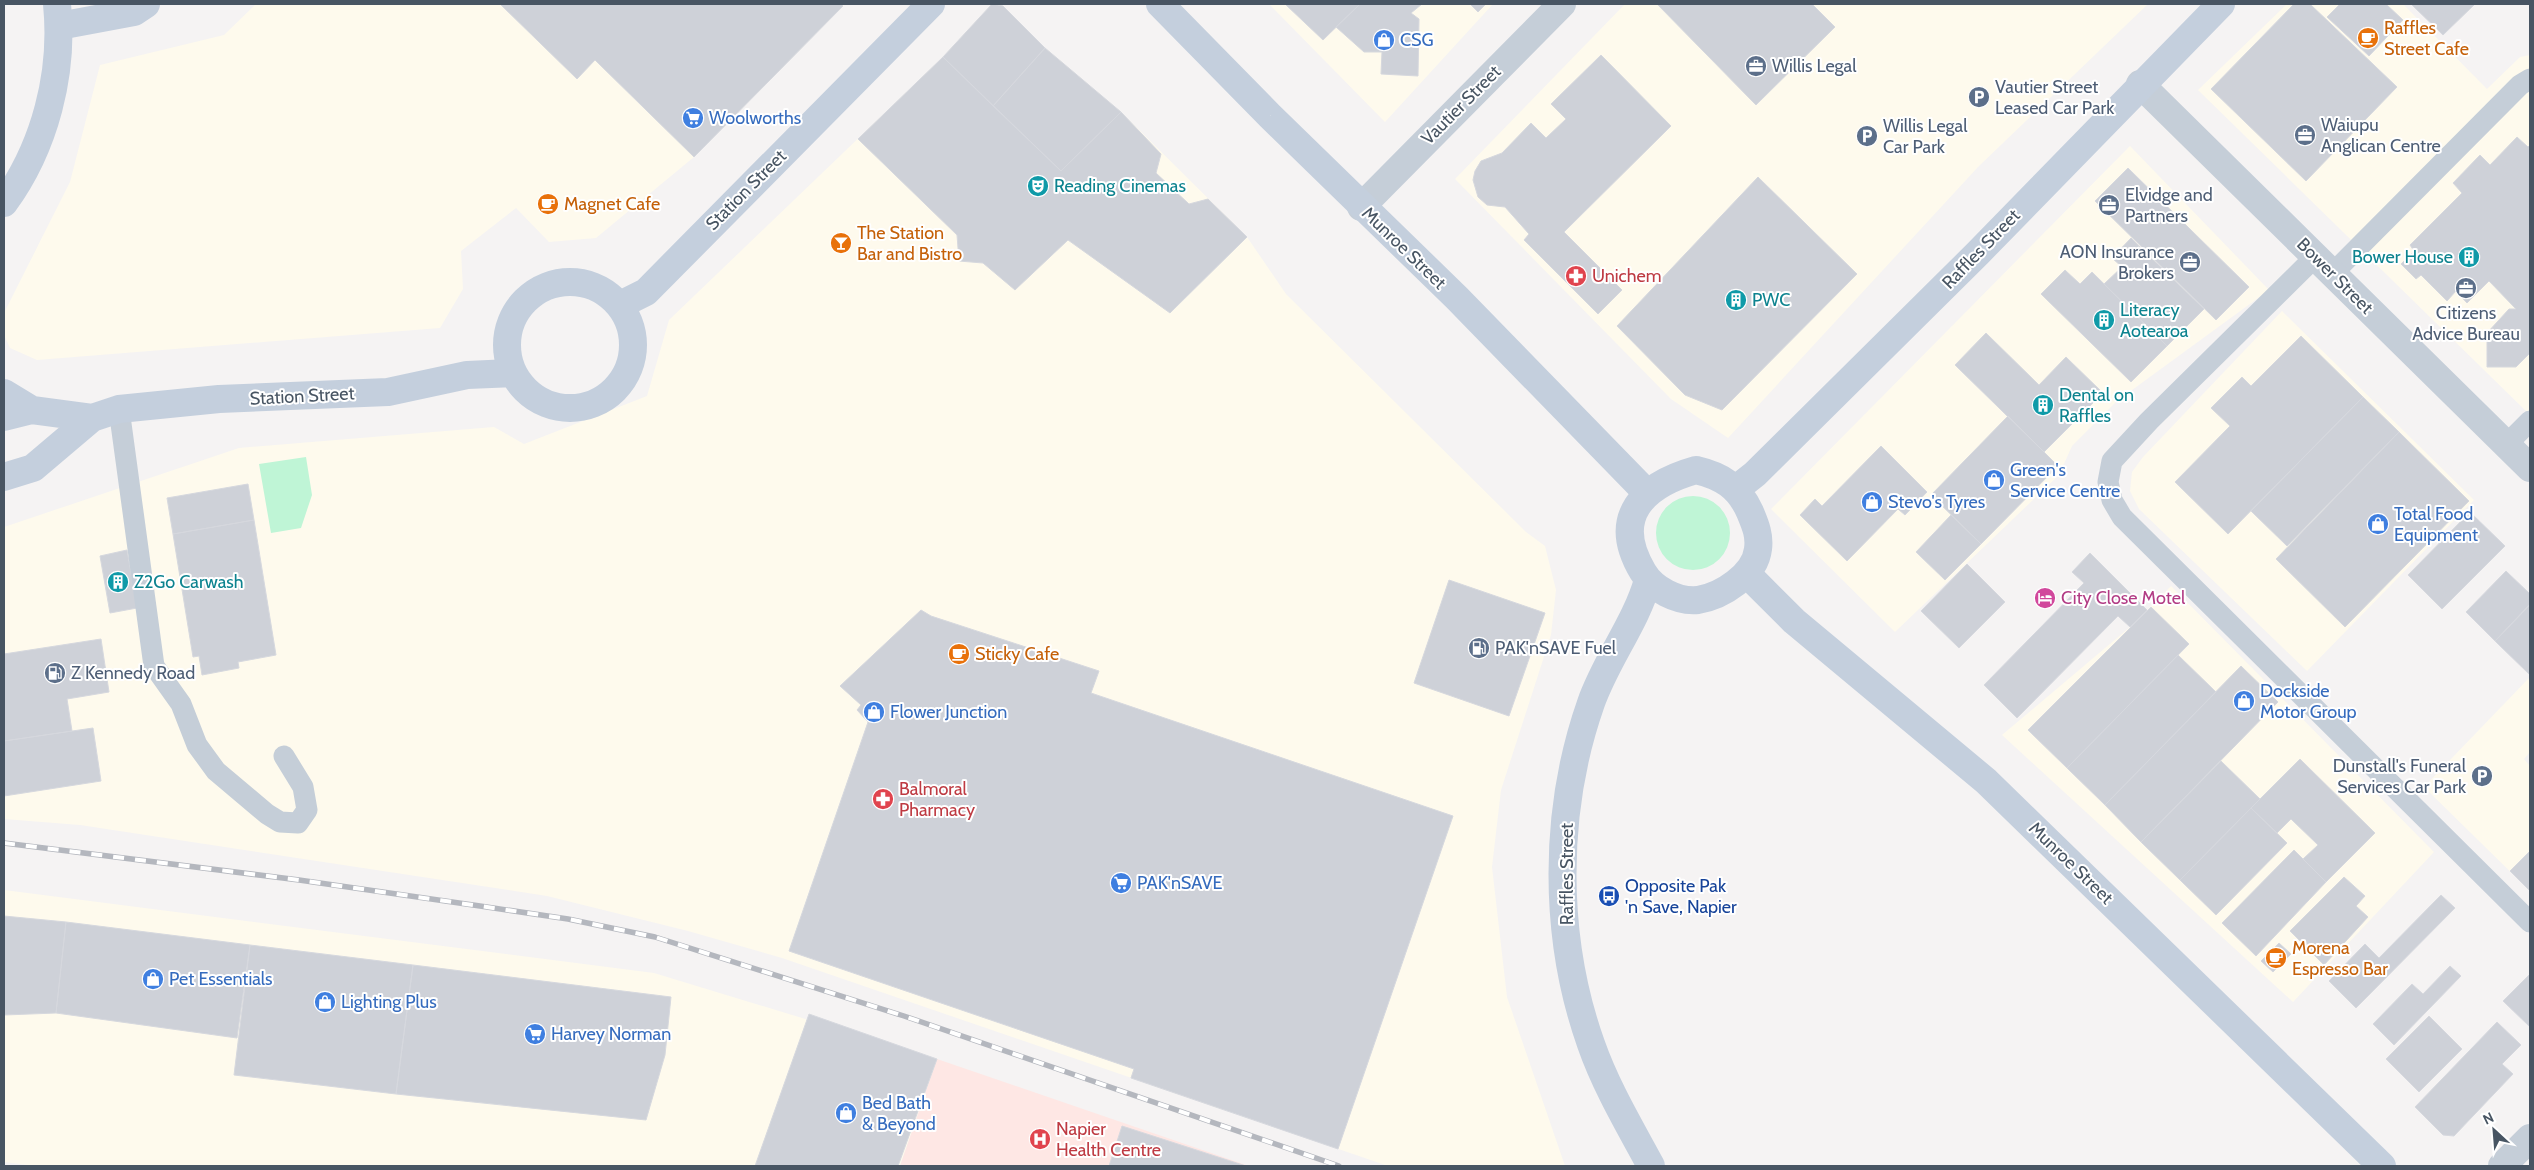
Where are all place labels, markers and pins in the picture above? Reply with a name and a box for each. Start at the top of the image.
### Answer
place label: Raffles Street Cafe [2384,17,2469,60]
cafe icon: Raffles Street Cafe [2356,26,2380,50]
shop icon: CSG [1372,28,1396,52]
place label: CSG [1400,29,1434,51]
office icon: Willis Legal [1744,54,1768,78]
place label: Willis Legal [1772,55,1857,77]
place label: Vautier Street Leased Car Park [1995,76,2115,119]
parking icon: Vautier Street Leased Car Park [1967,85,1991,109]
supermarket icon: Woolworths [681,106,705,130]
place label: Woolworths [709,107,801,129]
place label: Waiupu Anglican Centre [2321,114,2441,157]
place label: Willis Legal Car Park [1883,115,1968,158]
office icon: Waiupu Anglican Centre [2293,123,2317,147]
parking icon: Willis Legal Car Park [1855,124,1879,148]
theatre icon: Reading Cinemas [1026,174,1050,198]
place label: Reading Cinemas [1054,175,1186,197]
place label: Elvidge and Partners [2125,184,2213,227]
cafe icon: Magnet Cafe [536,192,560,216]
place label: Magnet Cafe [564,193,660,215]
office icon: Elvidge and Partners [2097,193,2121,217]
place label: The Station Bar and Bistro [857,222,962,265]
bar icon: The Station Bar and Bistro [829,231,853,255]
place label: AON Insurance Brokers [2060,241,2174,284]
building icon: Bower House [2457,245,2481,269]
place label: Bower House [2352,246,2453,268]
office icon: AON Insurance Brokers [2178,250,2202,274]
pharmacy icon: Unichem [1564,264,1588,288]
place label: Unichem [1592,265,1662,287]
office icon: Citizens Advice Bureau [2454,276,2478,300]
building icon: PWC [1724,288,1748,312]
place label: PWC [1752,289,1790,311]
place label: Literacy Aotearoa [2120,299,2189,342]
place label: Citizens Advice Bureau [2412,302,2520,345]
building icon: Literacy Aotearoa [2092,308,2116,332]
place label: Dental on Raffles [2059,384,2134,427]
building icon: Dental on Raffles [2031,393,2055,417]
place label: Green's Service Centre [2010,459,2120,502]
shop icon: Green's Service Centre [1982,468,2006,492]
shop icon: Stevo's Tyres [1860,490,1884,514]
place label: Stevo's Tyres [1888,491,1985,513]
place label: Total Food Equipment [2394,503,2478,546]
shop icon: Total Food Equipment [2366,512,2390,536]
building icon: Z2Go Carwash [106,570,130,594]
place label: Z2Go Carwash [134,571,244,593]
hotel icon: City Close Motel [2033,586,2057,610]
place label: City Close Motel [2061,587,2186,609]
fuel station icon: PAK'nSAVE Fuel [1467,636,1491,660]
place label: PAK'nSAVE Fuel [1495,637,1617,659]
cafe icon: Sticky Cafe [947,642,971,666]
place label: Sticky Cafe [975,643,1059,665]
fuel station icon: Z Kennedy Road [43,661,67,685]
place label: Z Kennedy Road [71,662,195,684]
place label: Dockside Motor Group [2260,680,2357,723]
shop icon: Dockside Motor Group [2232,689,2256,713]
shop icon: Flower Junction [862,700,886,724]
place label: Flower Junction [890,701,1007,723]
place label: Dunstall's Funeral Services Car Park [2333,755,2467,798]
parking icon: Dunstall's Funeral Services Car Park [2470,764,2494,788]
place label: Balmoral Pharmacy [899,778,975,821]
pharmacy icon: Balmoral Pharmacy [871,787,895,811]
supermarket icon: PAK'nSAVE [1109,871,1133,895]
place label: PAK'nSAVE [1137,872,1222,894]
place label: Opposite Pak 'n Save, Napier [1625,875,1737,918]
bus stop icon: Opposite Pak 'n Save, Napier [1597,884,1621,908]
place label: Morena Espresso Bar [2292,937,2388,980]
cafe icon: Morena Espresso Bar [2264,946,2288,970]
shop icon: Pet Essentials [141,967,165,991]
place label: Pet Essentials [169,968,273,990]
shop icon: Lighting Plus [313,990,337,1014]
place label: Lighting Plus [341,991,437,1013]
supermarket icon: Harvey Norman [523,1022,547,1046]
place label: Harvey Norman [551,1023,671,1045]
place label: Bed Bath & Beyond [862,1092,936,1135]
shop icon: Bed Bath & Beyond [834,1101,858,1125]
place label: Napier Health Centre [1056,1118,1161,1161]
hospital icon: Napier Health Centre [1028,1127,1052,1151]

